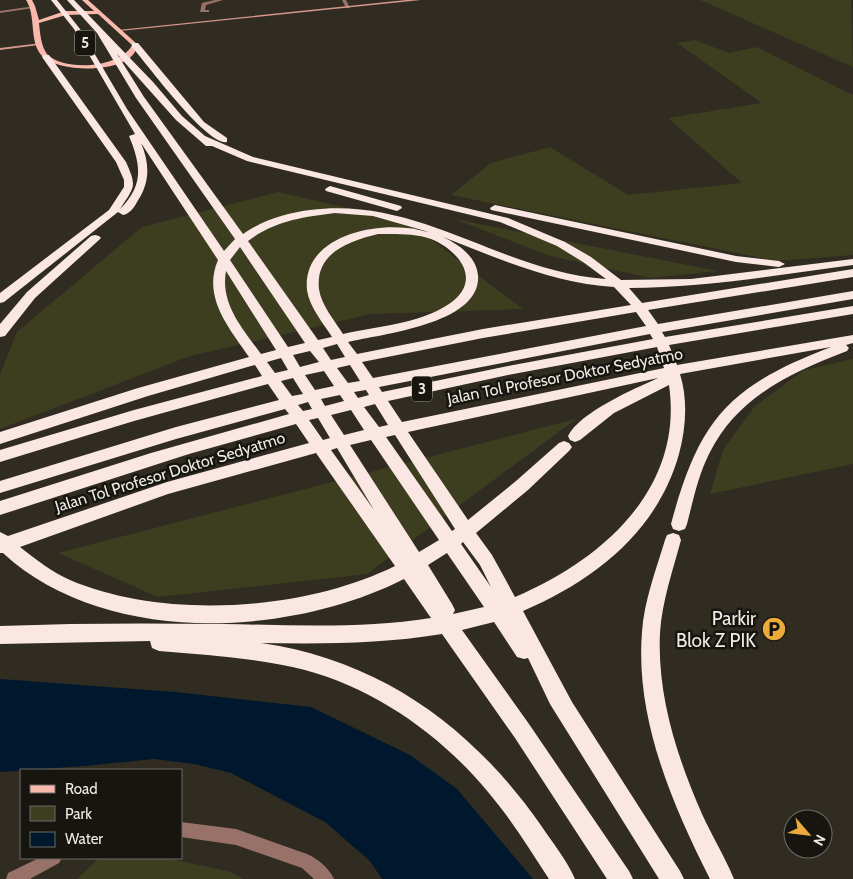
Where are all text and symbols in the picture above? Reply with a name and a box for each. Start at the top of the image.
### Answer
road number: 5 [75,30,95,56]
street label: Jalan Tol Profesor Doktor Sedyatmo [445,344,685,408]
road number: 3 [412,376,432,402]
street label: Jalan Tol Profesor Doktor Sedyatmo [52,428,287,516]
place label: Parkir Blok Z PIK [676,607,756,652]
parking icon: Parkir Blok Z PIK [761,616,787,642]
legend [20,769,182,859]
text: Road [65,780,98,798]
text: Park [65,805,92,823]
north arrow [783,809,833,859]
text: Water [65,830,103,848]
text: N [809,832,830,849]

